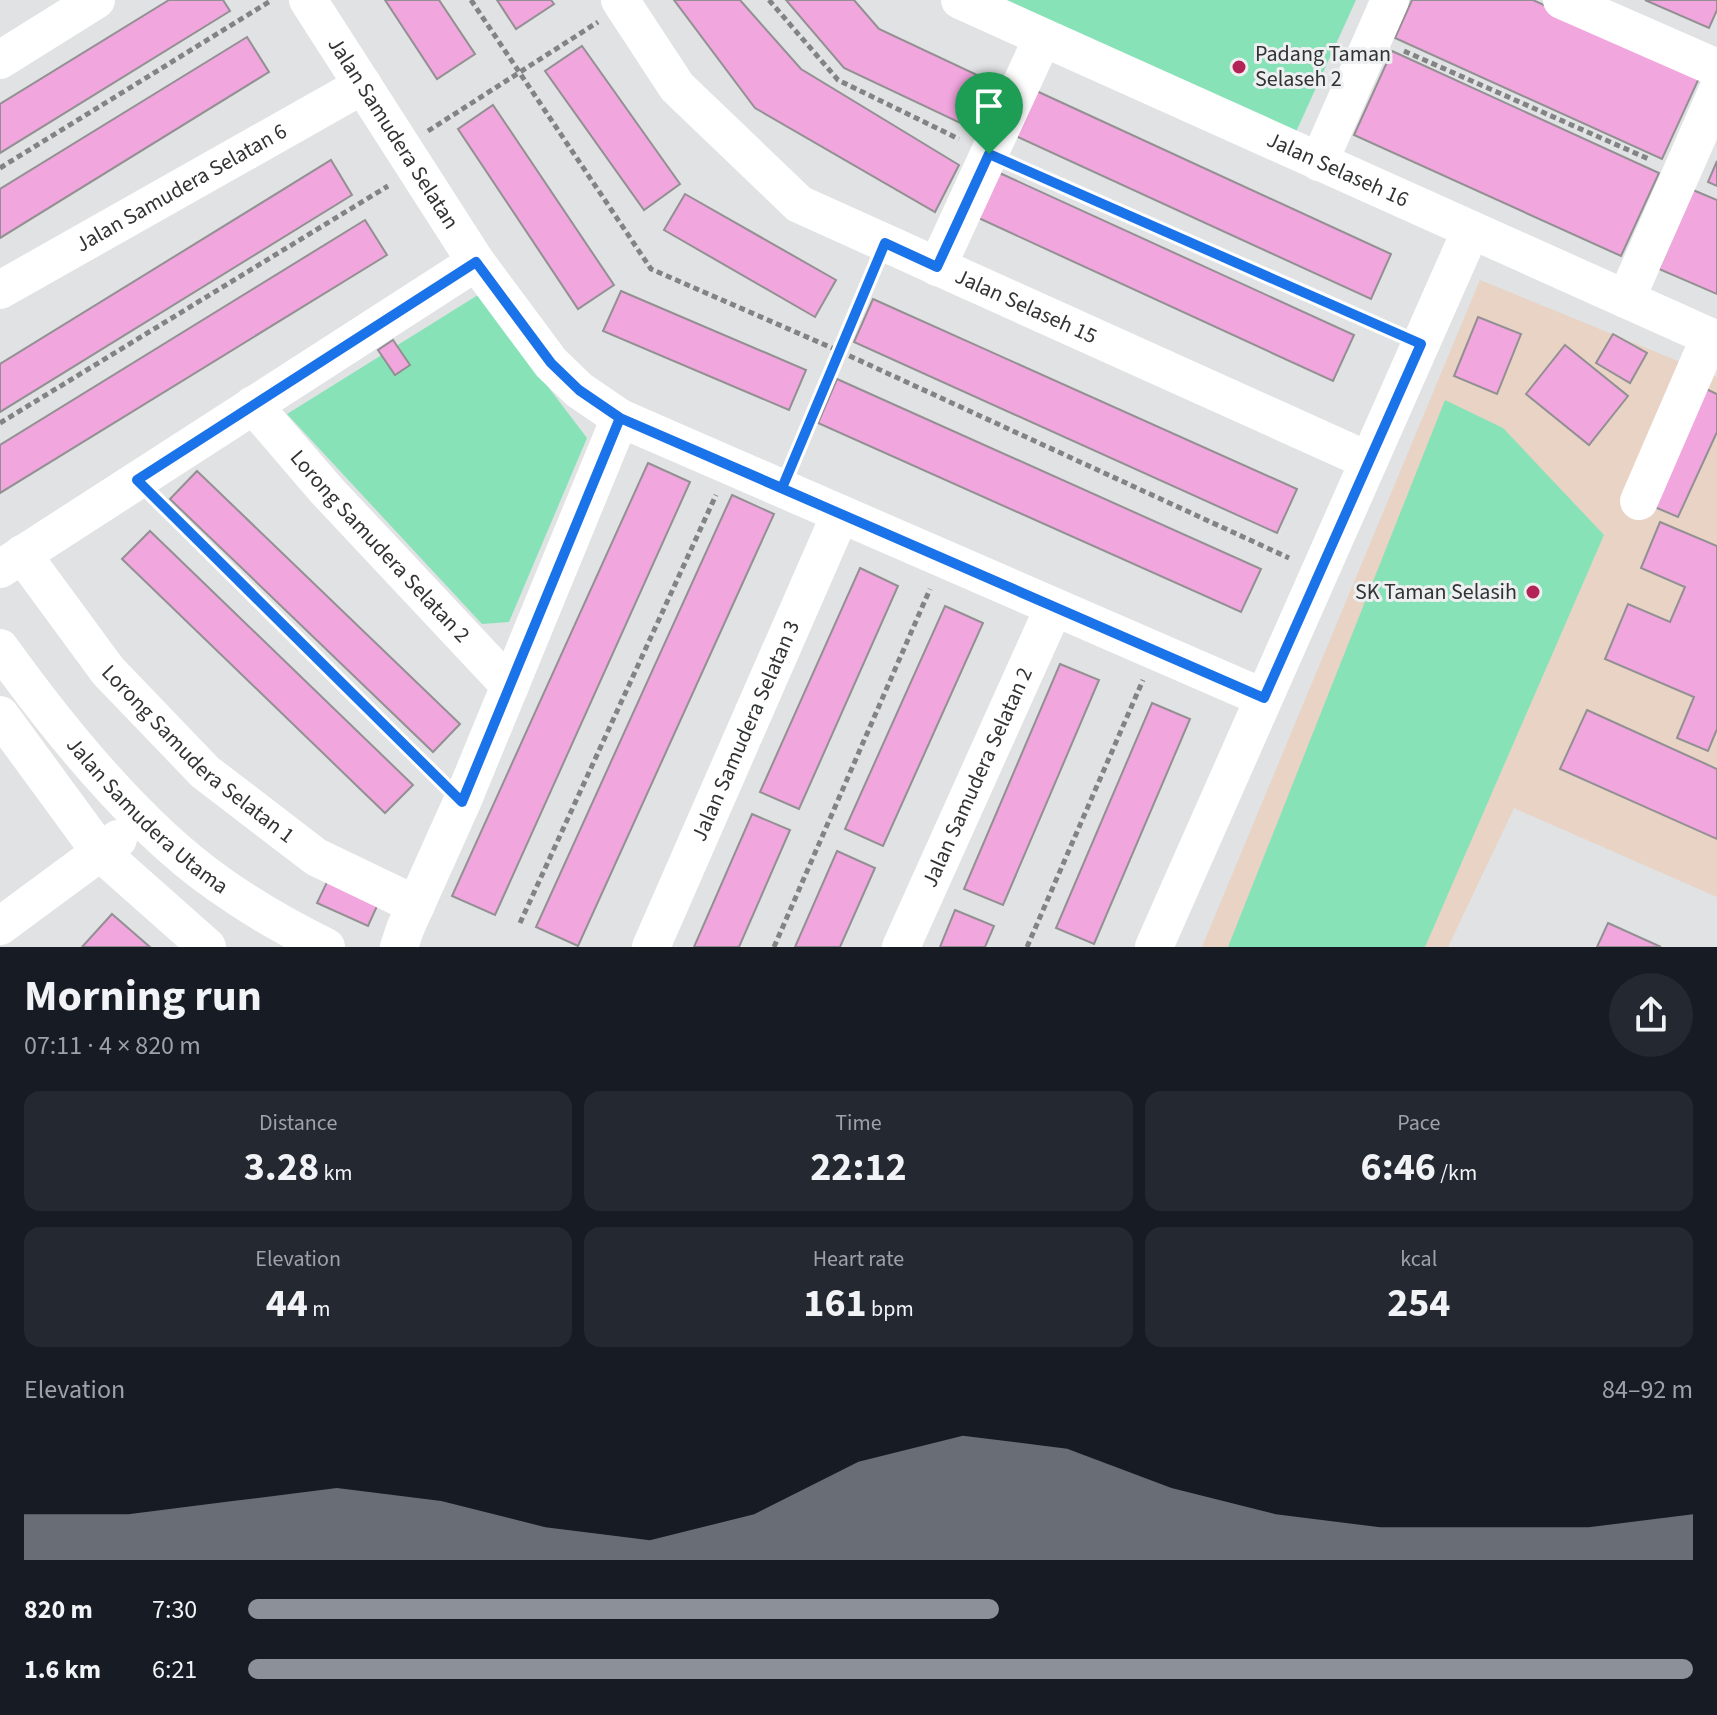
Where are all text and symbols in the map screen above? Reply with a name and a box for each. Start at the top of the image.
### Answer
street label: Jalan Samudera Selatan [320,31,467,235]
place label: Padang Taman Selaseh 2 [1255,38,1391,95]
marker: Padang Taman Selaseh 2 [1230,58,1248,76]
pin [955,72,1023,154]
icon: arrive [967,84,1011,128]
street label: Jalan Samudera Selatan 6 [70,115,293,260]
street label: Jalan Selaseh 16 [1262,124,1414,216]
street label: Jalan Selaseh 15 [950,260,1102,352]
street label: Lorong Samudera Selatan 2 [282,443,477,650]
place label: SK Taman Selasih [1355,576,1517,608]
marker: SK Taman Selasih [1524,583,1542,601]
street label: Jalan Samudera Selatan 3 [683,615,808,846]
street label: Lorong Samudera Selatan 1 [94,657,301,851]
street label: Jalan Samudera Selatan 2 [914,662,1041,893]
street label: Jalan Samudera Utama [59,730,235,902]
text: Morning run [24,965,262,1028]
button: share [1609,973,1693,1057]
text: 07:11 · 4 × 820 m [24,1027,201,1064]
text: Distance [259,1107,337,1139]
text: Time [835,1107,882,1139]
text: Pace [1397,1107,1440,1139]
text: 3.28 [244,1139,319,1196]
text: 22:12 [810,1139,907,1196]
text: 6:46 [1361,1139,1436,1196]
text: km [319,1157,353,1189]
text: /km [1436,1157,1477,1189]
text: Elevation [255,1243,341,1275]
text: Heart rate [813,1243,904,1275]
text: kcal [1400,1243,1437,1275]
text: 44 [266,1275,308,1332]
text: 161 [803,1275,867,1332]
text: 254 [1387,1275,1451,1332]
text: m [308,1293,331,1325]
text: bpm [867,1293,914,1325]
text: Elevation [24,1371,125,1408]
text: 84–92 m [1602,1371,1693,1408]
text: 820 m [24,1591,93,1628]
text: 7:30 [152,1591,197,1628]
text: 1.6 km [24,1651,101,1688]
text: 6:21 [152,1651,197,1688]

